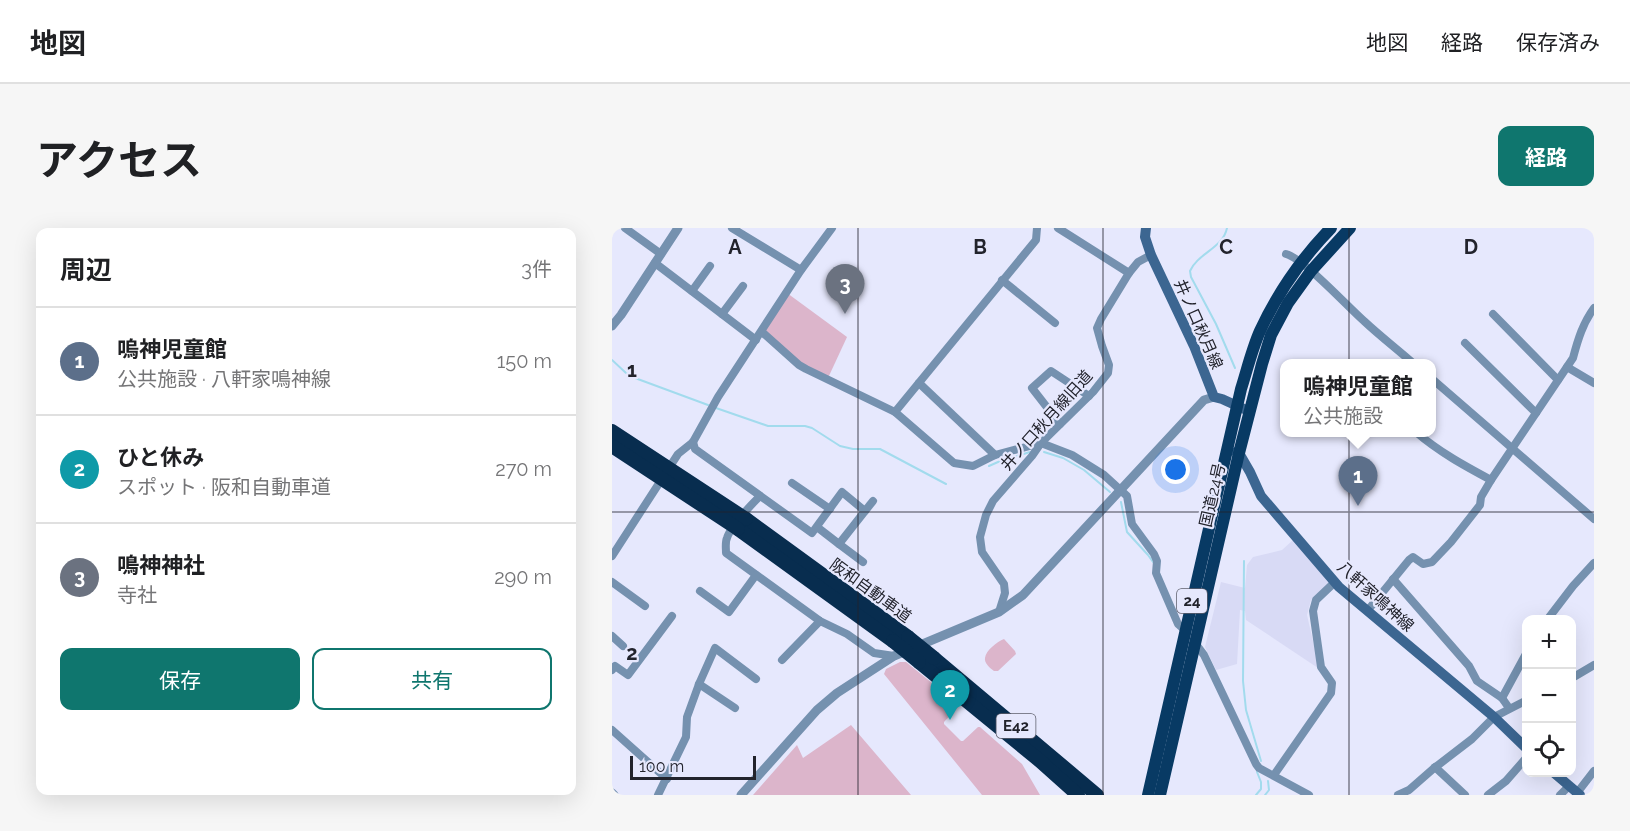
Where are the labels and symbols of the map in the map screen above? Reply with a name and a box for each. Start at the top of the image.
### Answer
text: A [728,235,742,259]
text: B [973,235,987,259]
text: C [1219,235,1233,259]
text: D [1464,235,1478,259]
pin: 3 [826,264,864,314]
street label: 井ノ口秋月線 [1170,276,1227,372]
text: 1 [627,358,637,382]
street label: 井ノ口秋月線旧道 [996,366,1096,474]
your location [1161,455,1190,484]
pin: 1 [1338,456,1378,506]
street label: 国道24号 [1196,461,1229,529]
street label: 阪和自動車道 [826,555,915,626]
street label: 八軒家鳴神線 [1334,557,1418,636]
road number: 24 [1177,589,1207,613]
text: 2 [626,641,638,665]
pin: 2 [930,670,970,720]
road number: E42 [996,714,1036,738]
scale bar [630,753,756,780]

